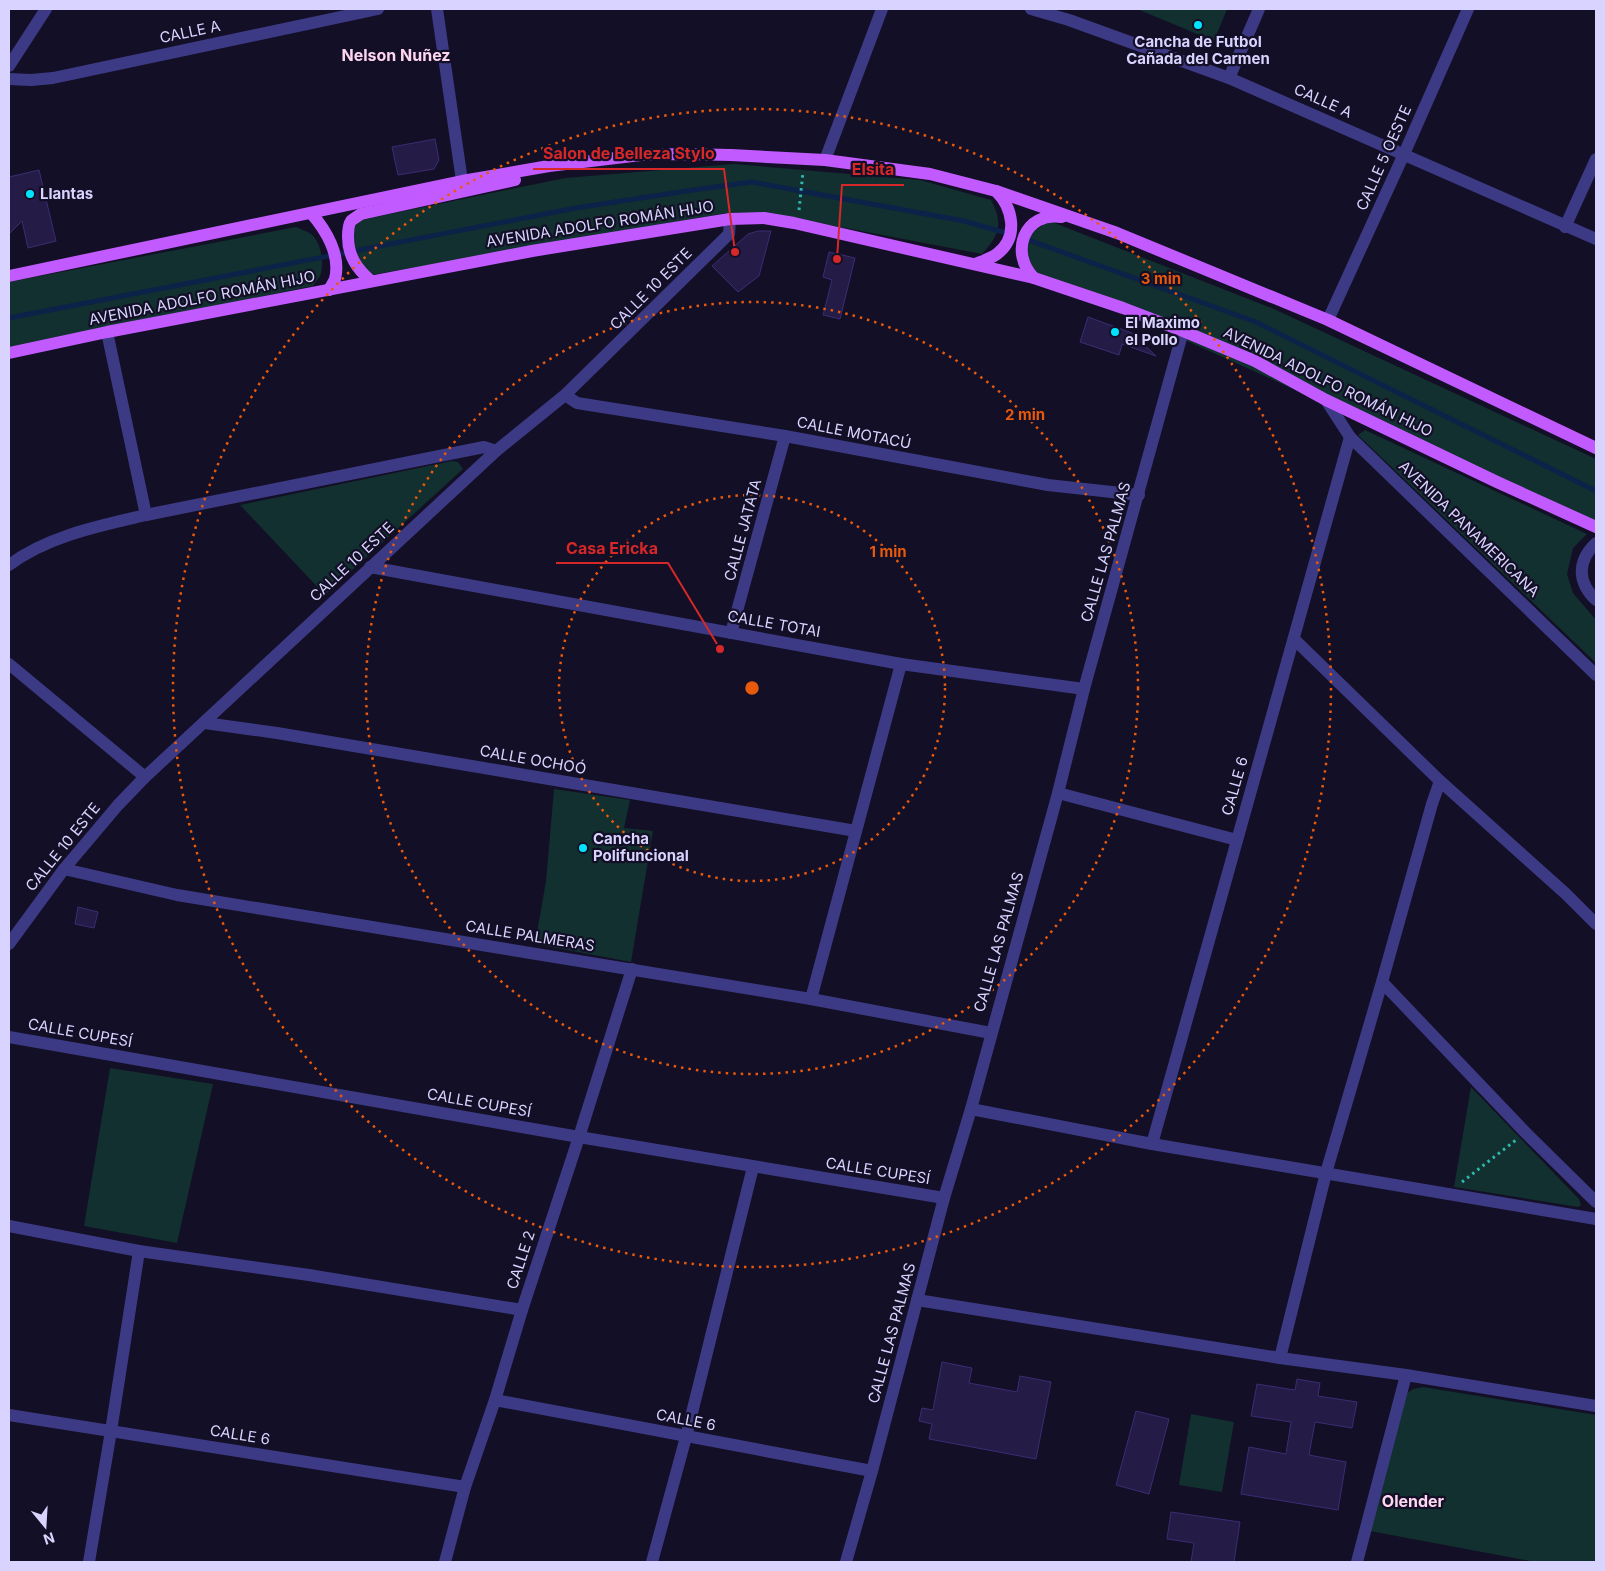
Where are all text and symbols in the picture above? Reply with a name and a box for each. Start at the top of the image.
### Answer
street label: CALLE A [158,16,222,47]
marker: Cancha de Futbol Cañada del Carmen [1192,19,1204,31]
place label: Cancha de Futbol Cañada del Carmen [1126,32,1270,68]
district label: Nelson Nuñez [341,45,451,65]
street label: CALLE A [1291,79,1355,122]
street label: CALLE 5 OESTE [1352,102,1415,213]
callout: Salon de Belleza Stylo [533,138,724,169]
text: Salon de Belleza Stylo [543,143,715,163]
callout: Elsita [842,154,904,185]
text: Elsita [852,159,894,179]
place label: Llantas [40,184,93,203]
marker: Llantas [24,188,36,200]
street label: AVENIDA ADOLFO ROMÁN HIJO [485,196,715,251]
street label: CALLE 10 ESTE [606,244,696,334]
street label: AVENIDA ADOLFO ROMÁN HIJO [87,266,317,329]
text: 3 min [1141,269,1181,288]
place label: El Maximo el Pollo [1125,313,1200,349]
street label: AVENIDA ADOLFO ROMÁN HIJO [1221,323,1436,441]
marker: El Maximo el Pollo [1109,326,1121,338]
text: 2 min [1005,405,1045,424]
street label: CALLE MOTACÚ [795,412,913,453]
street label: AVENIDA PANAMERICANA [1395,456,1544,601]
street label: CALLE JATATA [720,477,765,583]
street label: CALLE LAS PALMAS [1076,480,1135,624]
street label: CALLE 10 ESTE [306,518,398,606]
callout: Casa Ericka [556,532,668,563]
text: Casa Ericka [566,538,658,558]
text: 1 min [869,542,907,561]
street label: CALLE TOTAI [726,606,822,641]
centre of rings [743,679,761,697]
street label: CALLE OCHOÓ [478,741,588,778]
street label: CALLE 6 [1217,754,1252,818]
street label: CALLE 10 ESTE [21,799,104,895]
place label: Cancha Polifuncional [593,829,689,865]
marker: Cancha Polifuncional [577,842,589,854]
street label: CALLE LAS PALMAS [969,870,1028,1014]
street label: CALLE PALMERAS [464,916,596,955]
street label: CALLE CUPESÍ [26,1014,134,1051]
street label: CALLE CUPESÍ [425,1084,533,1121]
street label: CALLE CUPESÍ [824,1153,932,1188]
street label: CALLE 2 [502,1228,539,1291]
street label: CALLE LAS PALMAS [864,1261,919,1405]
street label: CALLE 6 [655,1404,718,1435]
street label: CALLE 6 [209,1420,271,1449]
district label: Olender [1382,1491,1445,1511]
north arrow [20,1501,70,1551]
text: N [41,1529,57,1549]

